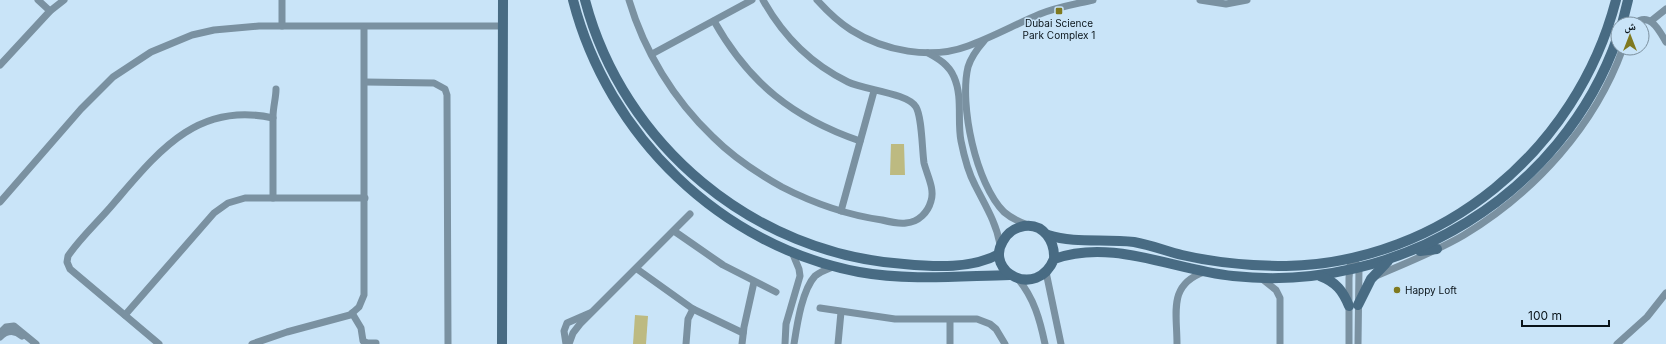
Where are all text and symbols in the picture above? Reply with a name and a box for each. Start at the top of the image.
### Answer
marker: Dubai Science Park Complex 1 [1054,6,1064,16]
north arrow [1610,16,1650,56]
place label: Dubai Science Park Complex 1 [1023,17,1095,41]
text: ش [1624,19,1636,34]
place label: Happy Loft [1405,284,1458,296]
marker: Happy Loft [1392,285,1402,295]
scale bar [1522,302,1609,328]
text: 100 m [1528,308,1562,323]

